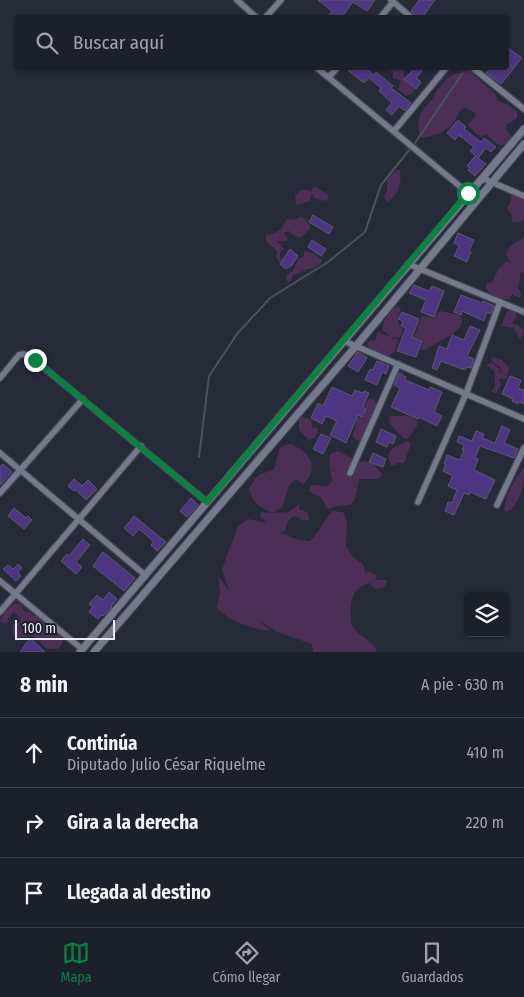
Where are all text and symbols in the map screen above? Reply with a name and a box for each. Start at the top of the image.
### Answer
search box [15,15,509,70]
icon: search [33,29,61,57]
text: Buscar aquí [73,31,164,54]
route start [457,182,480,205]
route end [24,349,47,372]
map controls [464,592,509,637]
button: layers [464,592,509,637]
scale bar [15,617,115,640]
text: 100 m [22,620,56,637]
text: 8 min [20,672,68,698]
text: A pie · 630 m [421,675,504,694]
text: Continúa [67,732,138,755]
icon: ahead [20,739,48,767]
text: 410 m [466,743,504,762]
text: Diputado Julio César Riquelme [67,755,266,774]
icon: right [20,809,48,837]
text: Gira a la derecha [67,811,199,834]
text: 220 m [465,813,504,832]
icon: arrive [20,879,48,907]
text: Llegada al destino [67,881,211,904]
tab: Mapa [61,939,92,986]
tab: Cómo llegar [213,939,280,986]
tab: Guardados [402,939,463,986]

